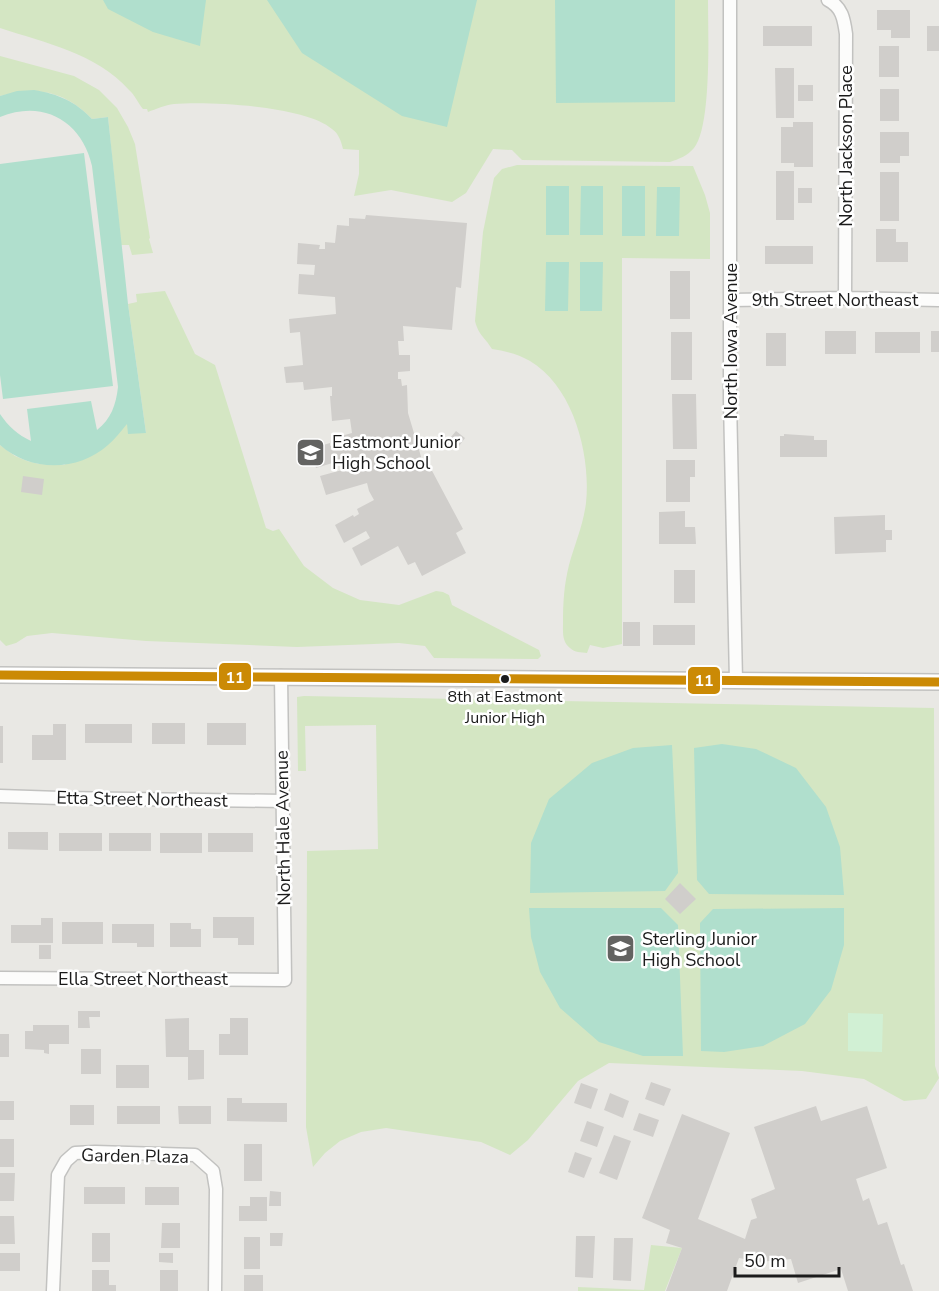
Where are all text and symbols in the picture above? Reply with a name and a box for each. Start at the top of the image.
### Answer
street label: North Jackson Place [834,65,858,227]
street label: North Iowa Avenue [719,263,743,419]
street label: 9th Street Northeast [752,288,919,312]
place label: Eastmont Junior High School [332,430,461,475]
school or university icon: Eastmont Junior High School [295,436,327,468]
line badge: 11 [218,662,252,691]
line badge: 11 [687,666,721,695]
text: 11 [225,667,245,689]
text: 11 [694,670,714,692]
marker: 8th at Eastmont Junior High [499,673,511,685]
place label: 8th at Eastmont Junior High [448,686,563,729]
street label: North Hale Avenue [270,750,296,906]
street label: Etta Street Northeast [56,786,229,813]
place label: Sterling Junior High School [642,927,758,972]
school or university icon: Sterling Junior High School [605,933,637,965]
street label: Ella Street Northeast [58,967,229,991]
street label: Garden Plaza [81,1143,189,1169]
scale bar [735,1240,838,1278]
text: 50 m [744,1249,786,1273]

